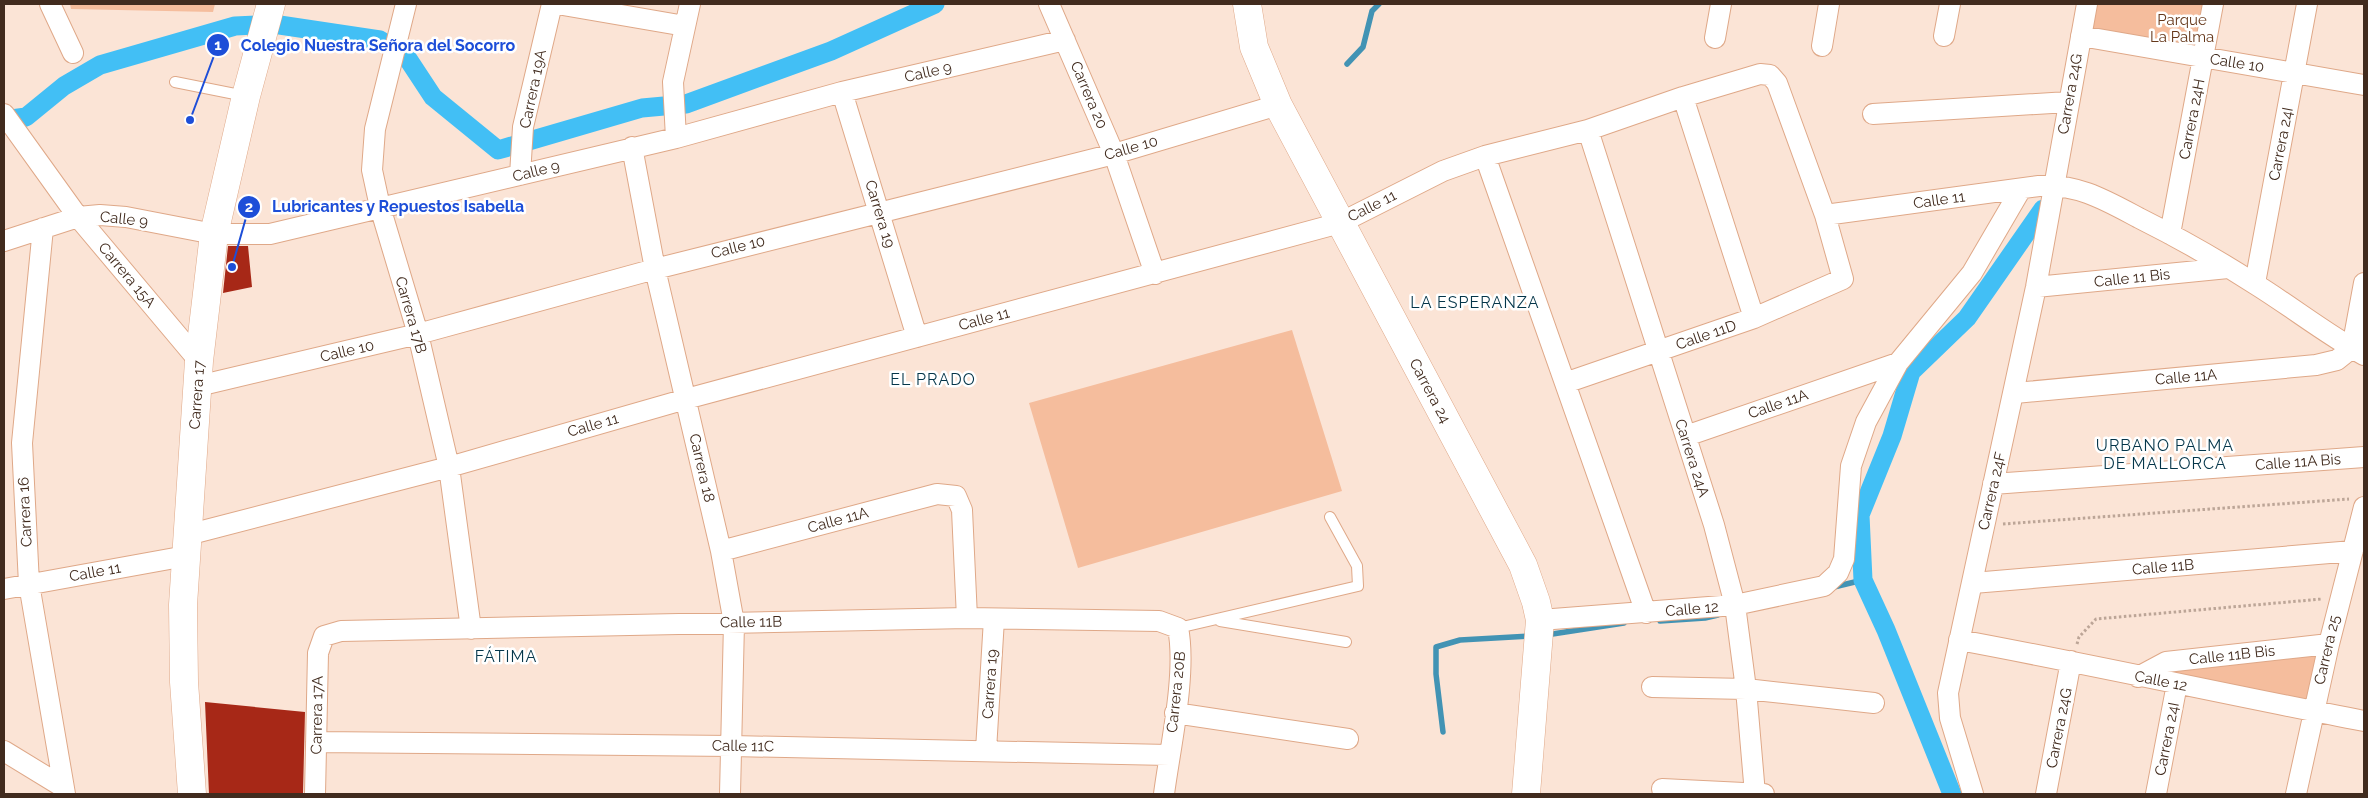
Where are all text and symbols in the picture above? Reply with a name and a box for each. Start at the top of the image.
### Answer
park label: Parque La Palma [2150,11,2214,46]
callout: Colegio Nuestra Señora del Socorro [205,29,525,60]
text: 1 [214,36,222,54]
text: Colegio Nuestra Señora del Socorro [241,36,515,55]
street label: Carrera 19A [516,48,550,130]
street label: Calle 10 [2209,50,2265,76]
street label: Carrera 24G [2054,52,2086,136]
street label: Calle 9 [903,58,954,86]
street label: Carrera 20 [1067,58,1111,132]
street label: Carrera 24H [2175,77,2209,161]
street label: Carrera 24I [2265,106,2297,182]
street label: Calle 10 [1102,132,1160,164]
street label: Calle 9 [511,156,562,186]
street label: Carrera 19 [861,178,899,250]
street label: Calle 11 [1345,186,1400,226]
street label: Calle 11 [1912,187,1967,213]
callout: Lubricantes y Repuestos Isabella [236,191,534,222]
text: Lubricantes y Repuestos Isabella [272,197,524,216]
text: 2 [245,198,253,216]
street label: Calle 9 [99,208,149,230]
street label: Calle 10 [709,232,767,262]
street label: Carrera 15A [95,239,159,311]
street label: Calle 11 Bis [2093,265,2171,291]
street label: Carrera 17B [391,274,431,356]
district label: LA ESPERANZA [1410,293,1540,312]
street label: Calle 11 [957,303,1012,334]
street label: Calle 11D [1673,316,1739,354]
street label: Calle 10 [318,336,376,366]
street label: Carrera 24 [1405,356,1455,426]
street label: Carrera 17 [186,360,208,430]
street label: Calle 11A [2154,365,2218,389]
district label: EL PRADO [890,370,976,389]
street label: Calle 11A [1746,385,1810,423]
street label: Calle 11 [565,409,621,441]
street label: Carrera 24A [1671,417,1713,499]
street label: Carrera 18 [685,432,719,504]
district label: URBANO PALMA DE MALLORCA [2096,436,2234,473]
street label: Carrera 24F [1974,450,2010,532]
street label: Calle 11A Bis [2254,450,2342,474]
street label: Carrera 16 [14,476,36,548]
street label: Calle 11A [806,503,870,537]
street label: Calle 11B [2131,555,2195,579]
street label: Calle 11 [68,559,123,585]
street label: Calle 12 [1665,598,1720,620]
street label: Calle 11B [720,612,782,632]
street label: Carrera 25 [2310,613,2344,687]
street label: Calle 11B Bis [2188,642,2276,668]
district label: FÁTIMA [475,646,537,666]
street label: Carrera 19 [979,648,1001,720]
street label: Carrera 20B [1163,650,1189,734]
street label: Calle 12 [2133,667,2189,695]
street label: Carrera 17A [307,676,327,754]
street label: Carrera 24G [2042,686,2076,770]
street label: Carrera 24I [2151,701,2183,777]
street label: Calle 11C [712,736,774,756]

